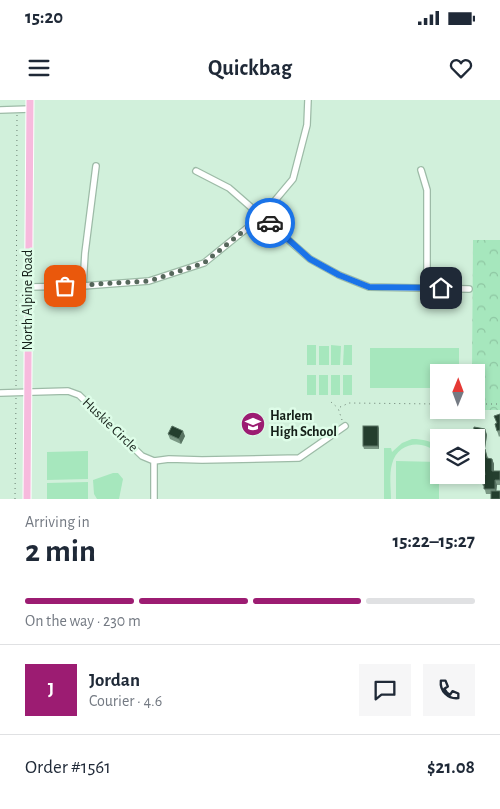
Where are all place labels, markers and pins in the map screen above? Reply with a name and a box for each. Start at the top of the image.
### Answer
pin [44,265,86,307]
pin [420,267,462,309]
place label: Harlem High School [270,409,337,439]
school or university icon: Harlem High School [240,411,266,437]

